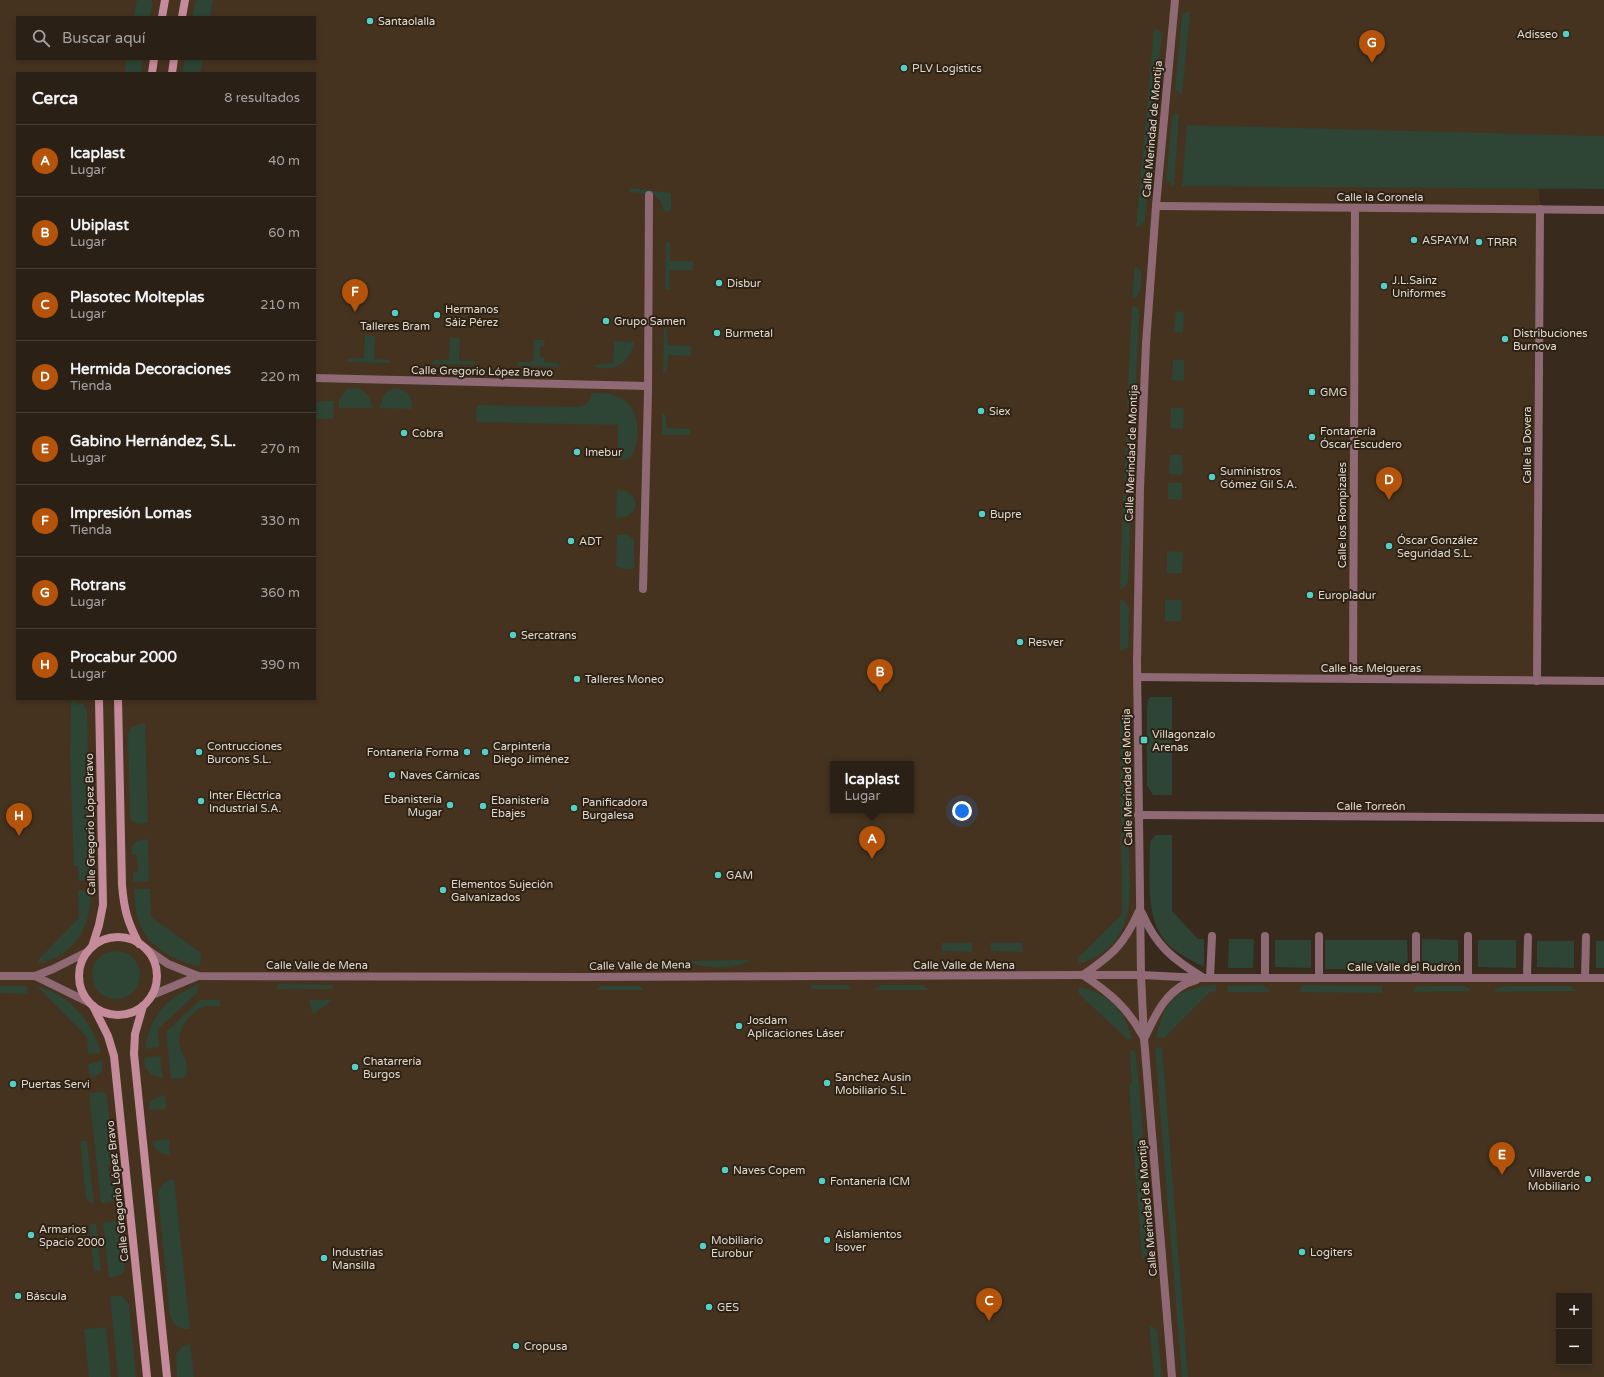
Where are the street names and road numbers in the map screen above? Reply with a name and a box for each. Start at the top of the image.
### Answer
street label: Calle Merindad de Montija [1140,60,1165,198]
street label: Calle la Coronela [1337,191,1423,204]
street label: Calle Gregorio López Bravo [411,364,553,379]
street label: Calle Merindad de Montija [1123,384,1140,522]
street label: Calle la Dovera [1521,406,1534,484]
street label: Calle los Rompizales [1336,462,1349,568]
street label: Calle las Melgueras [1321,662,1421,675]
street label: Calle Merindad de Montija [1120,708,1135,846]
street label: Calle Gregorio López Bravo [83,753,98,895]
street label: Calle Torreón [1337,800,1405,813]
street label: Calle Valle de Mena [589,958,691,973]
street label: Calle Valle de Mena [266,959,368,972]
street label: Calle Valle de Mena [913,959,1015,972]
street label: Calle Valle del Rudrón [1347,961,1461,974]
street label: Calle Gregorio López Bravo [104,1119,131,1262]
street label: Calle Merindad de Montija [1135,1139,1160,1277]

